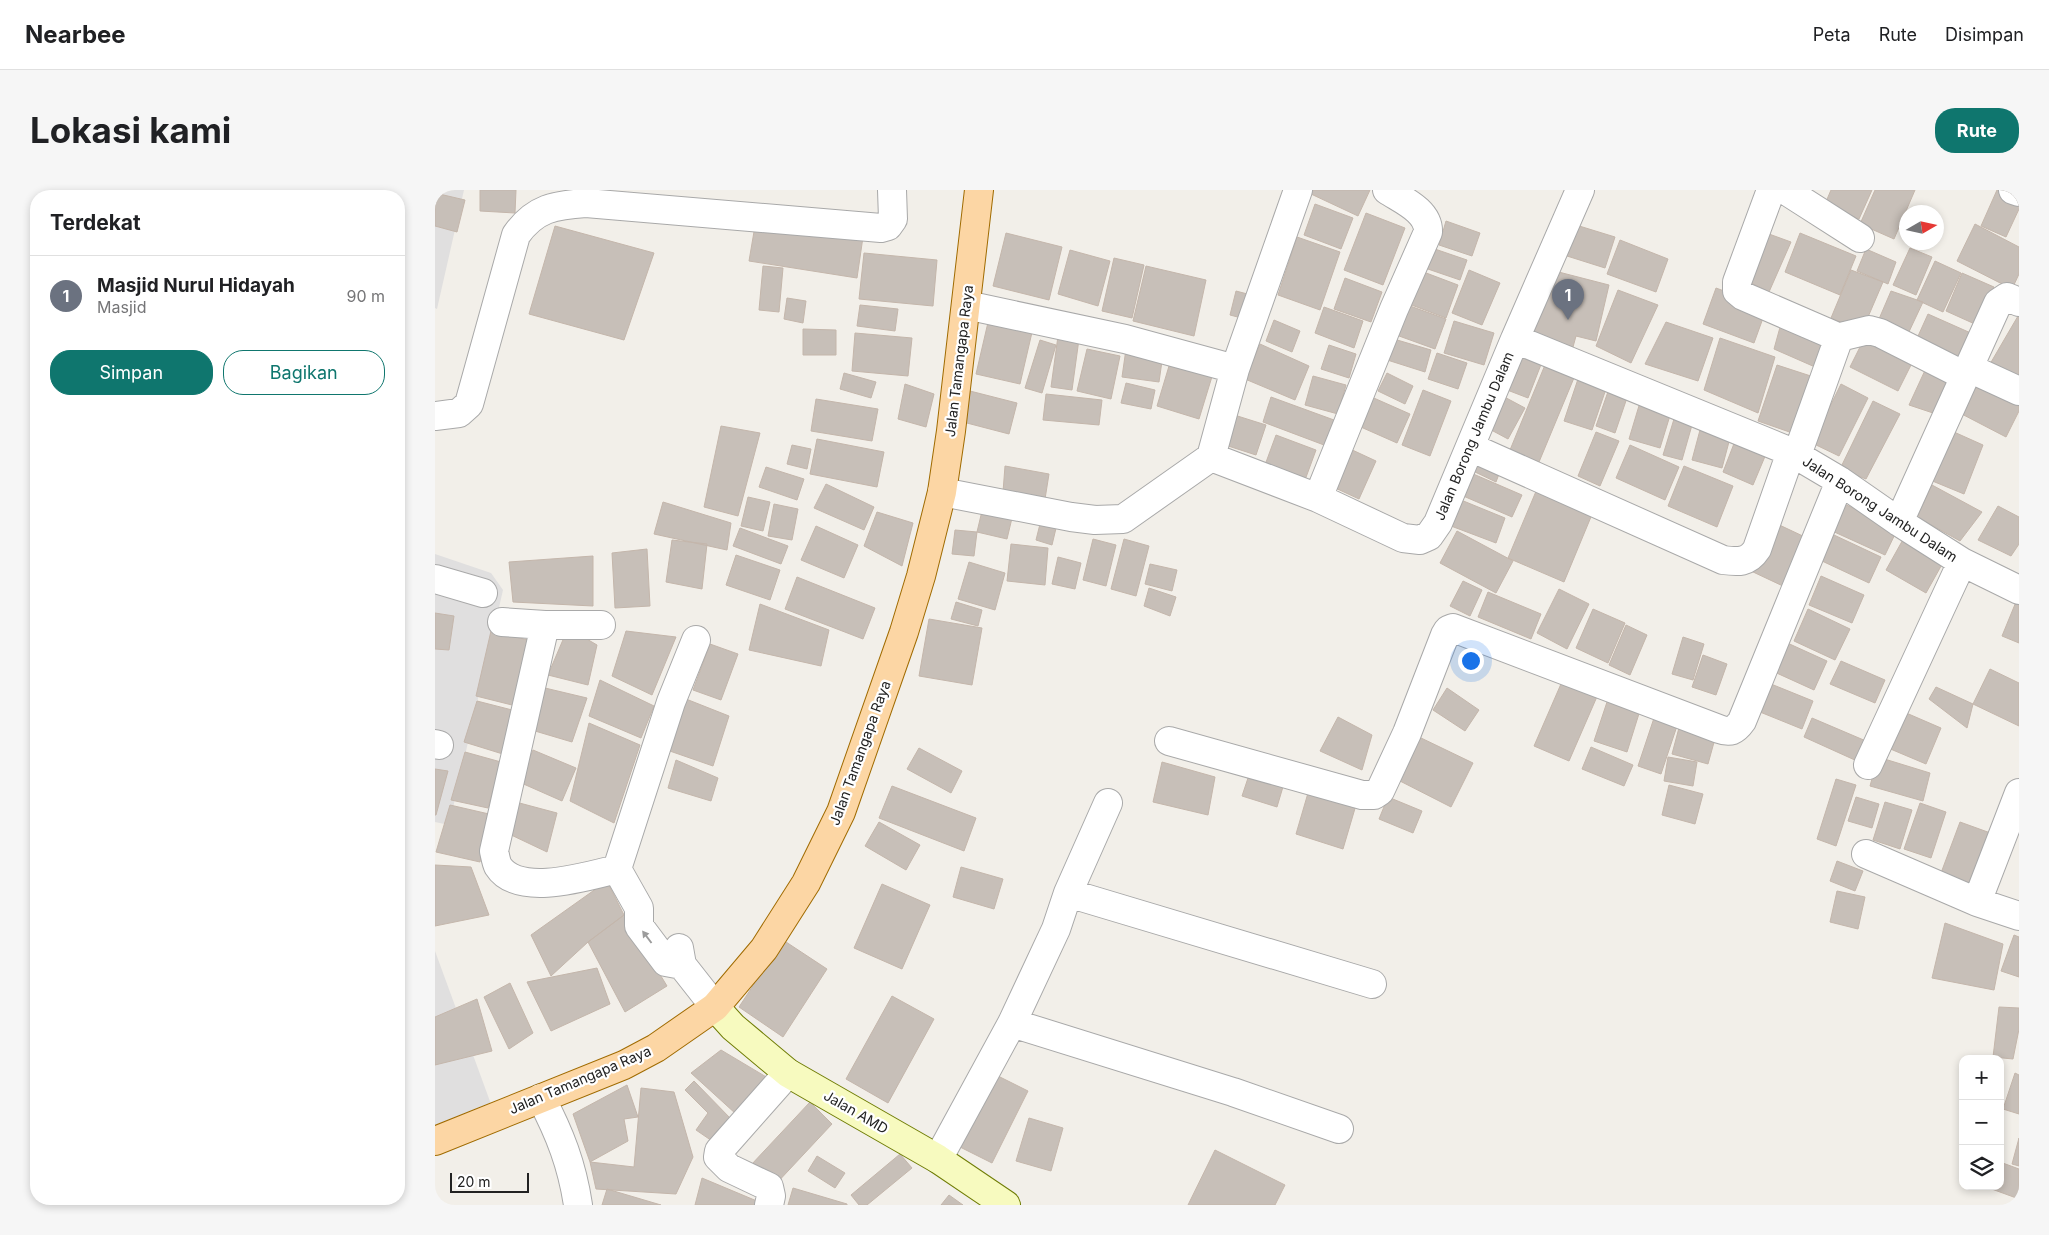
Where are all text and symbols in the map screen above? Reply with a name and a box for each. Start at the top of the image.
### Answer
text: Nearbee [25,20,126,49]
text: Peta [1813,24,1851,45]
text: Rute [1879,24,1917,45]
text: Disimpan [1945,24,2024,45]
button: Rute [1935,108,2019,153]
text: Lokasi kami [30,109,231,151]
north arrow [1899,205,1944,250]
text: Terdekat [50,210,141,235]
text: Masjid Nurul Hidayah [97,274,295,297]
pin: 1 [1552,279,1584,320]
street label: Jalan Tamangapa Raya [941,284,976,438]
text: 1 [63,286,69,306]
text: 90 m [346,286,385,306]
text: Masjid [97,297,146,317]
street label: Jalan Borong Jambu Dalam [1430,349,1517,523]
button: Simpan [50,350,213,395]
button: Bagikan [223,350,385,395]
street label: Jalan Borong Jambu Dalam [1800,452,1961,565]
your location [1458,648,1484,674]
street label: Jalan Tamangapa Raya [825,678,894,828]
one-way arrow [642,930,652,944]
street label: Jalan Tamangapa Raya [506,1042,653,1117]
map controls [1959,1055,2004,1190]
button: + [1959,1055,2004,1100]
street label: Jalan AMD [821,1086,892,1137]
button: − [1959,1100,2004,1145]
button: layers [1959,1145,2004,1190]
scale bar [450,1170,529,1193]
text: 20 m [457,1173,491,1190]

